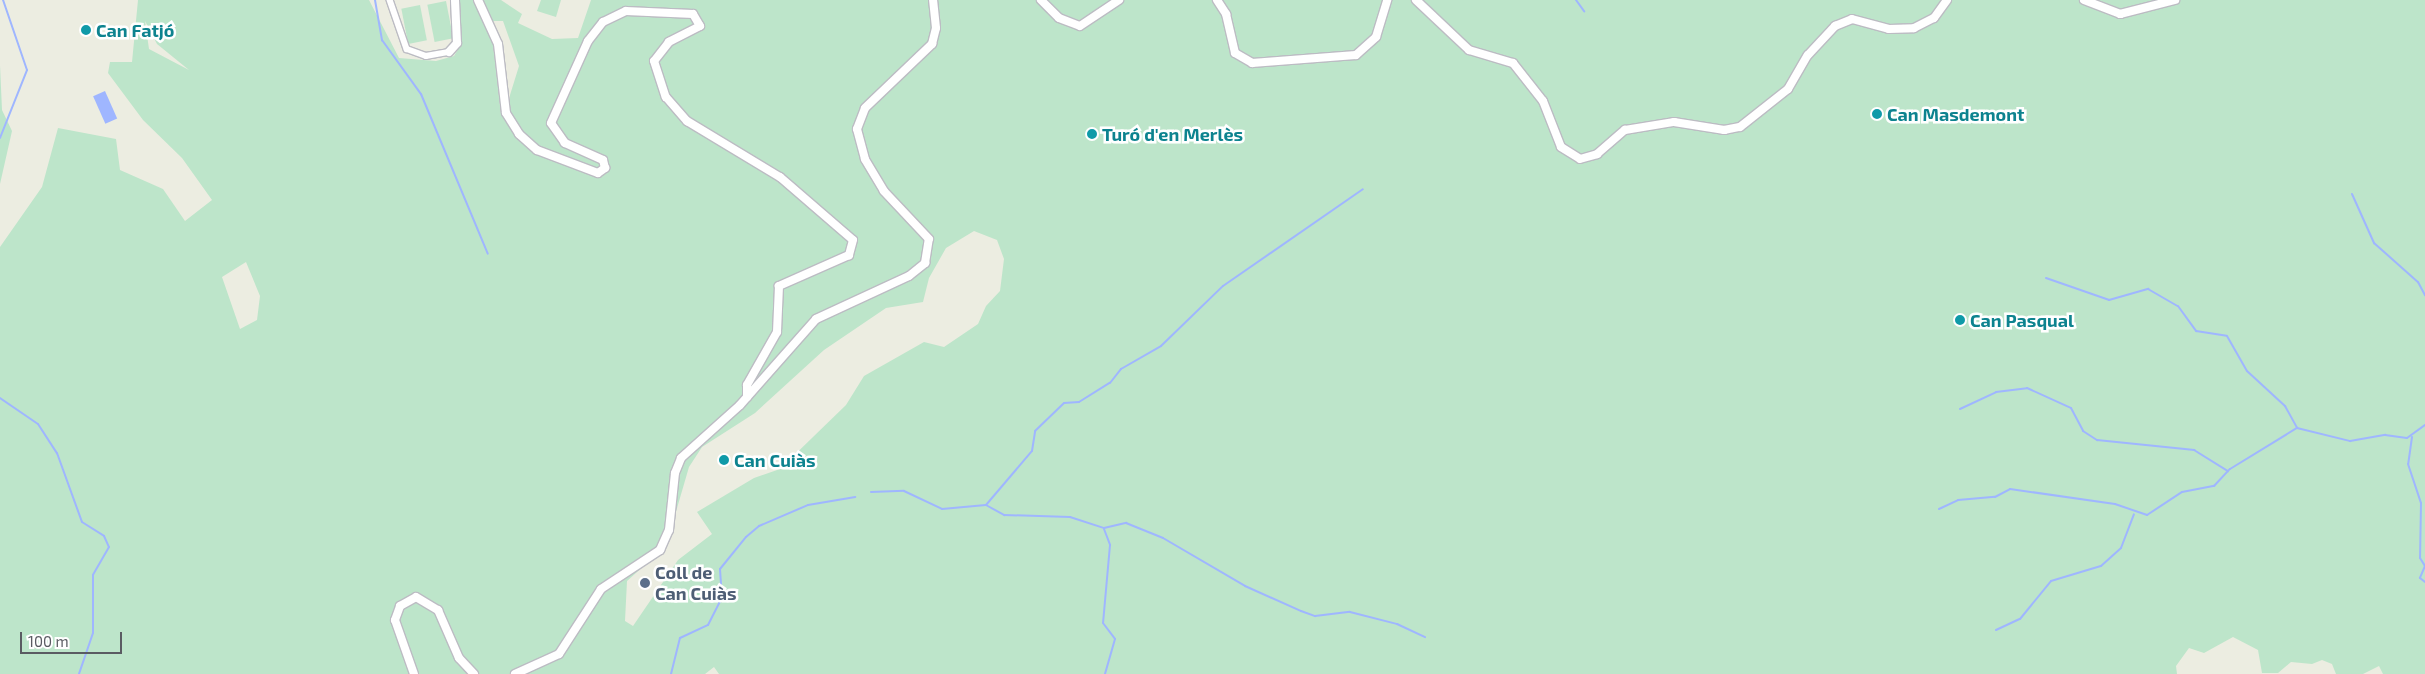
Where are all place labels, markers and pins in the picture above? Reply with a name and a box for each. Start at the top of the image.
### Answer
place label: Can Fatjó [96,19,174,41]
marker: Can Fatjó [80,24,92,36]
place label: Can Masdemont [1887,103,2024,125]
marker: Can Masdemont [1871,108,1883,120]
place label: Turó d'en Merlès [1102,123,1243,145]
marker: Turó d'en Merlès [1086,128,1098,140]
place label: Can Pasqual [1970,309,2074,331]
marker: Can Pasqual [1954,314,1966,326]
place label: Can Cuiàs [734,449,816,471]
marker: Can Cuiàs [718,454,730,466]
place label: Coll de Can Cuiàs [655,562,737,604]
marker: Coll de Can Cuiàs [639,577,651,589]

